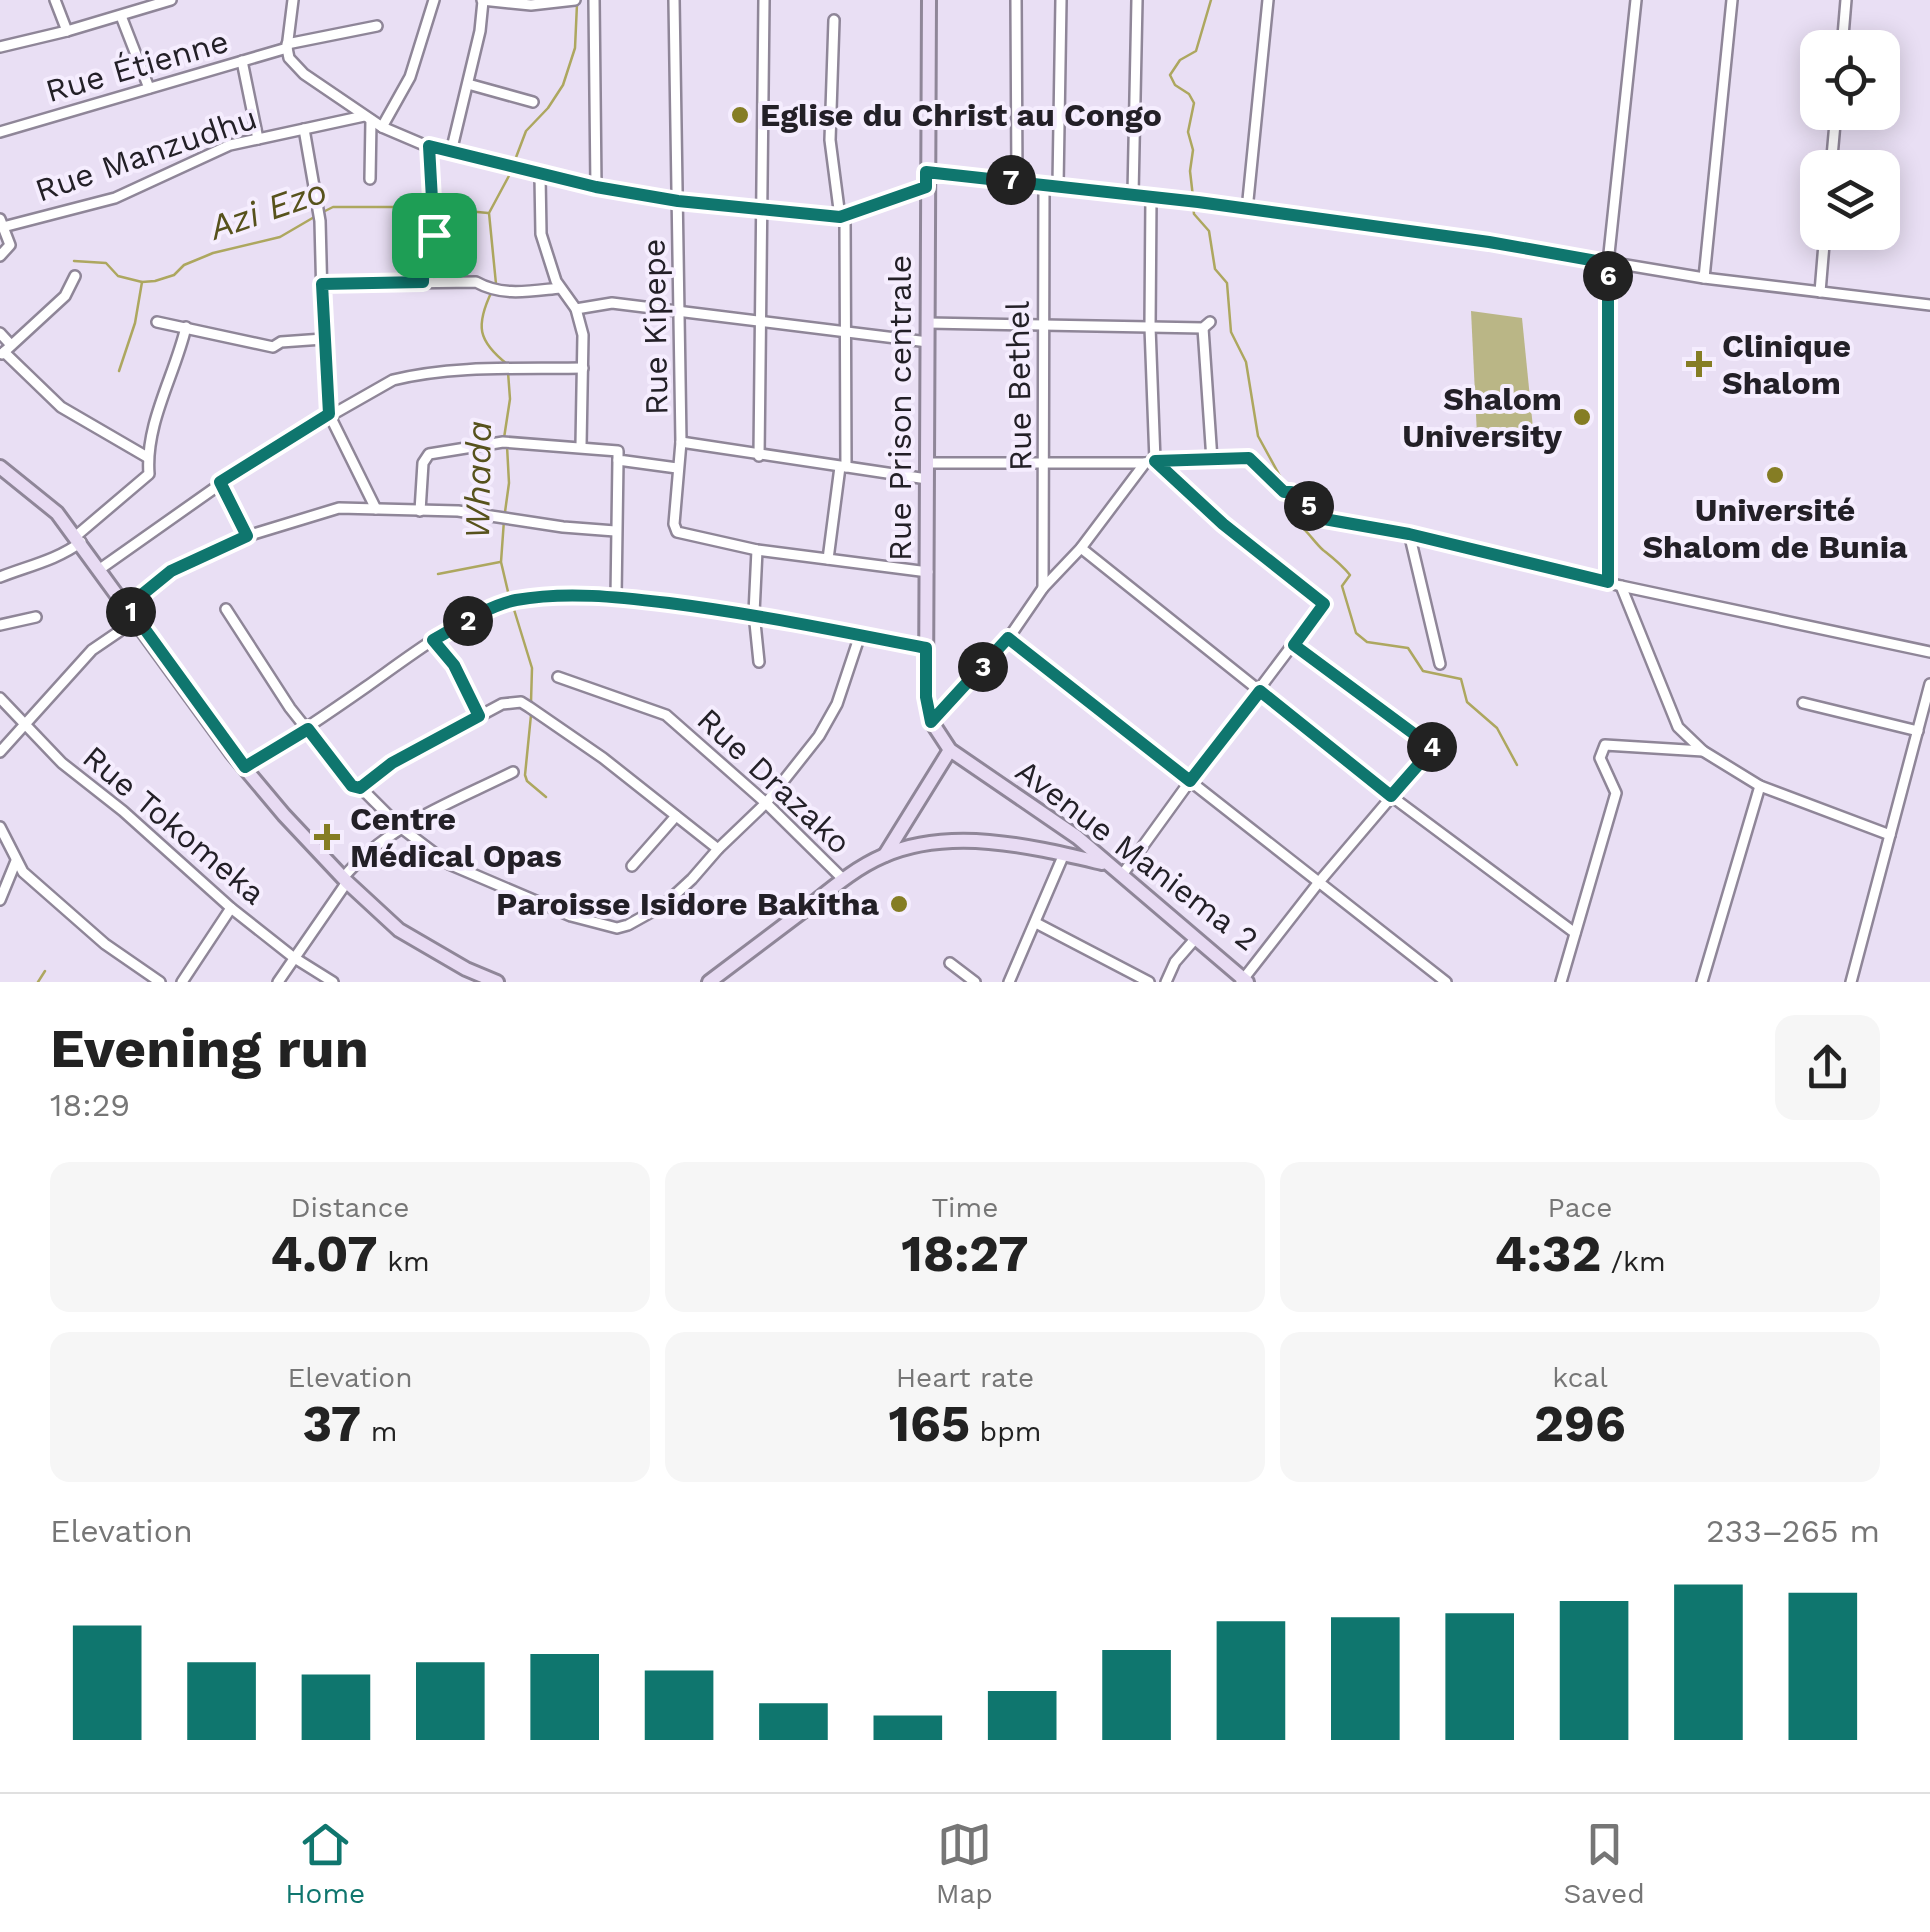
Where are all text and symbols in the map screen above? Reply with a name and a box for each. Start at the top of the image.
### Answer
street label: Rue Étienne [41,22,233,110]
map controls [1800,30,1900,250]
button: locate [1800,30,1900,130]
place label: Eglise du Christ au Congo [760,96,1162,134]
street label: Rue Manzudhu [30,98,262,210]
marker: Eglise du Christ au Congo [729,104,751,126]
button: layers [1800,150,1900,250]
pin: 7 [986,155,1036,205]
text: 7 [1002,163,1020,196]
water label: Azi Ezo [202,169,332,249]
pin [392,193,477,278]
icon: arrive [407,208,462,263]
street label: Rue Kipepe [634,238,676,416]
pin: 6 [1583,251,1633,301]
street label: Rue Prison centrale [881,255,919,561]
text: 6 [1599,259,1617,292]
street label: Rue Bethel [999,300,1039,472]
place label: Clinique Shalom [1722,327,1851,402]
marker: Clinique Shalom [1686,351,1712,377]
place label: Shalom University [1402,380,1563,455]
marker: Shalom University [1571,406,1593,428]
water label: Whada [456,420,500,540]
marker: Université Shalom de Bunia [1764,464,1786,486]
pin: 5 [1284,481,1334,531]
text: 5 [1301,489,1317,522]
place label: Université Shalom de Bunia [1642,491,1908,566]
pin: 1 [106,587,156,637]
text: 1 [125,595,137,628]
pin: 2 [443,596,493,646]
text: 2 [460,604,476,637]
pin: 3 [958,642,1008,692]
text: 3 [975,650,991,683]
street label: Rue Drazako [689,700,859,862]
pin: 4 [1407,722,1457,772]
text: 4 [1423,730,1441,763]
street label: Rue Tokomeka [75,738,273,912]
street label: Avenue Maniema 2 [1008,751,1266,959]
place label: Centre Médical Opas [350,800,562,875]
marker: Centre Médical Opas [314,824,340,850]
place label: Paroisse Isidore Bakitha [496,885,879,923]
marker: Paroisse Isidore Bakitha [888,893,910,915]
button: share [1775,1015,1880,1120]
text: Evening run [50,1016,369,1080]
text: 18:29 [50,1086,130,1124]
text: Distance [290,1191,410,1224]
text: Time [932,1191,998,1224]
text: Pace [1548,1191,1612,1224]
text: 4.07 [270,1224,378,1283]
text: 18:27 [901,1224,1029,1283]
text: 4:32 [1494,1224,1601,1283]
text: km [378,1245,430,1278]
text: /km [1601,1245,1666,1278]
text: Elevation [288,1361,413,1394]
text: Heart rate [896,1361,1034,1394]
text: kcal [1552,1361,1608,1394]
text: 37 [303,1394,361,1453]
text: 165 [889,1394,970,1453]
text: 296 [1534,1394,1626,1453]
text: m [361,1415,397,1448]
text: bpm [970,1415,1041,1448]
text: Elevation [50,1512,193,1550]
text: 233–265 m [1706,1512,1880,1550]
tab: Home [285,1817,365,1910]
tab: Map [936,1817,993,1910]
tab: Saved [1563,1817,1645,1910]

